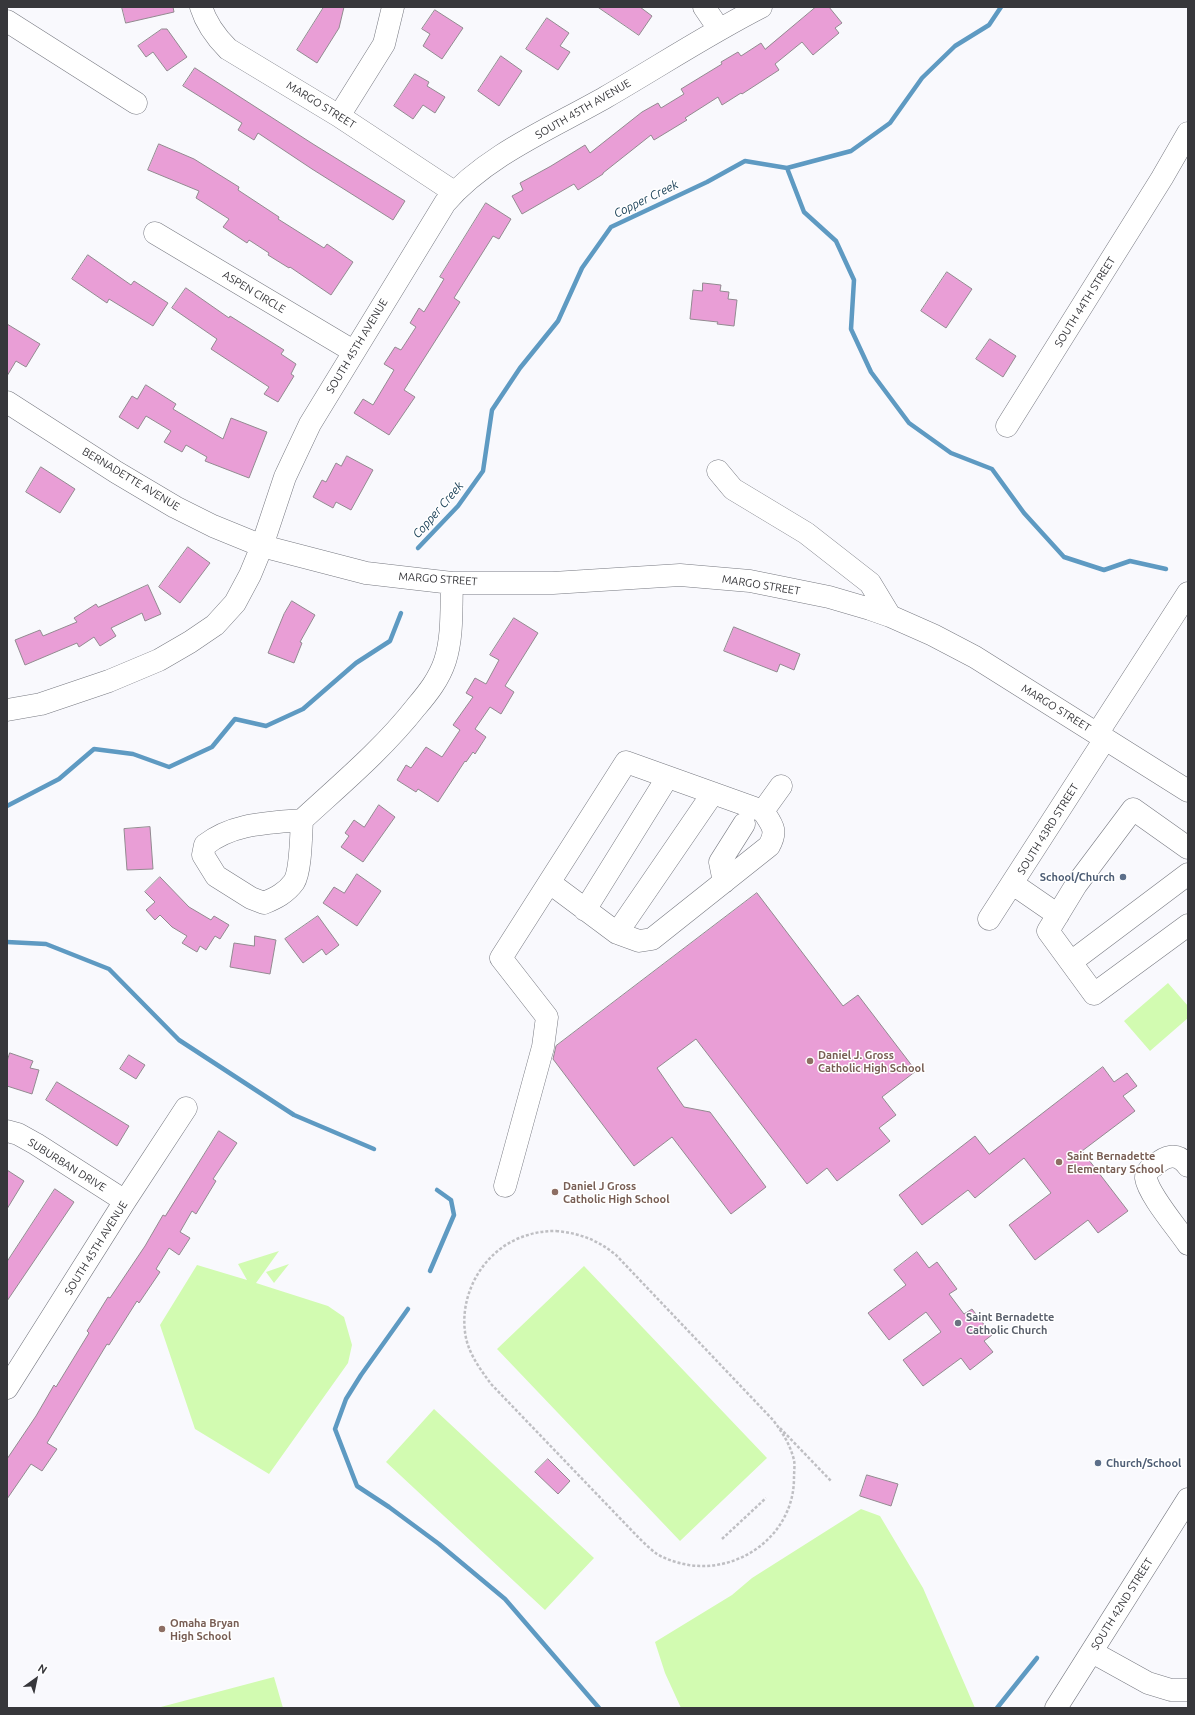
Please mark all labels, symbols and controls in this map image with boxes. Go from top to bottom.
street label: SOUTH 45TH AVENUE [533,76,633,142]
street label: MARGO STREET [284,78,358,132]
water label: Copper Creek [611,177,681,221]
street label: SOUTH 44TH STREET [1052,254,1118,350]
street label: ASPEN CIRCLE [220,268,288,316]
street label: SOUTH 45TH AVENUE [324,296,390,396]
street label: BERNADETTE AVENUE [80,445,182,513]
water label: Copper Creek [410,479,466,541]
street label: MARGO STREET [398,570,478,588]
street label: MARGO STREET [721,572,801,598]
street label: MARGO STREET [1019,681,1093,735]
street label: SOUTH 43RD STREET [1015,781,1081,877]
place label: School/Church [1040,870,1115,884]
marker: School/Church [1118,872,1128,882]
place label: Daniel J. Gross Catholic High School [818,1048,924,1074]
marker: Daniel J. Gross Catholic High School [805,1056,815,1066]
street label: SUBURBAN DRIVE [25,1136,109,1194]
place label: Saint Bernadette Elementary School [1067,1149,1164,1175]
marker: Saint Bernadette Elementary School [1054,1157,1064,1167]
place label: Daniel J Gross Catholic High School [563,1179,669,1205]
marker: Daniel J Gross Catholic High School [550,1187,560,1197]
street label: SOUTH 45TH AVENUE [62,1199,130,1297]
place label: Saint Bernadette Catholic Church [966,1310,1054,1336]
marker: Saint Bernadette Catholic Church [953,1318,963,1328]
place label: Church/School [1106,1456,1181,1470]
marker: Church/School [1093,1458,1103,1468]
street label: SOUTH 42ND STREET [1088,1556,1156,1652]
place label: Omaha Bryan High School [170,1616,239,1642]
marker: Omaha Bryan High School [157,1624,167,1634]
north arrow [16,1659,56,1699]
text: N [36,1662,49,1676]

